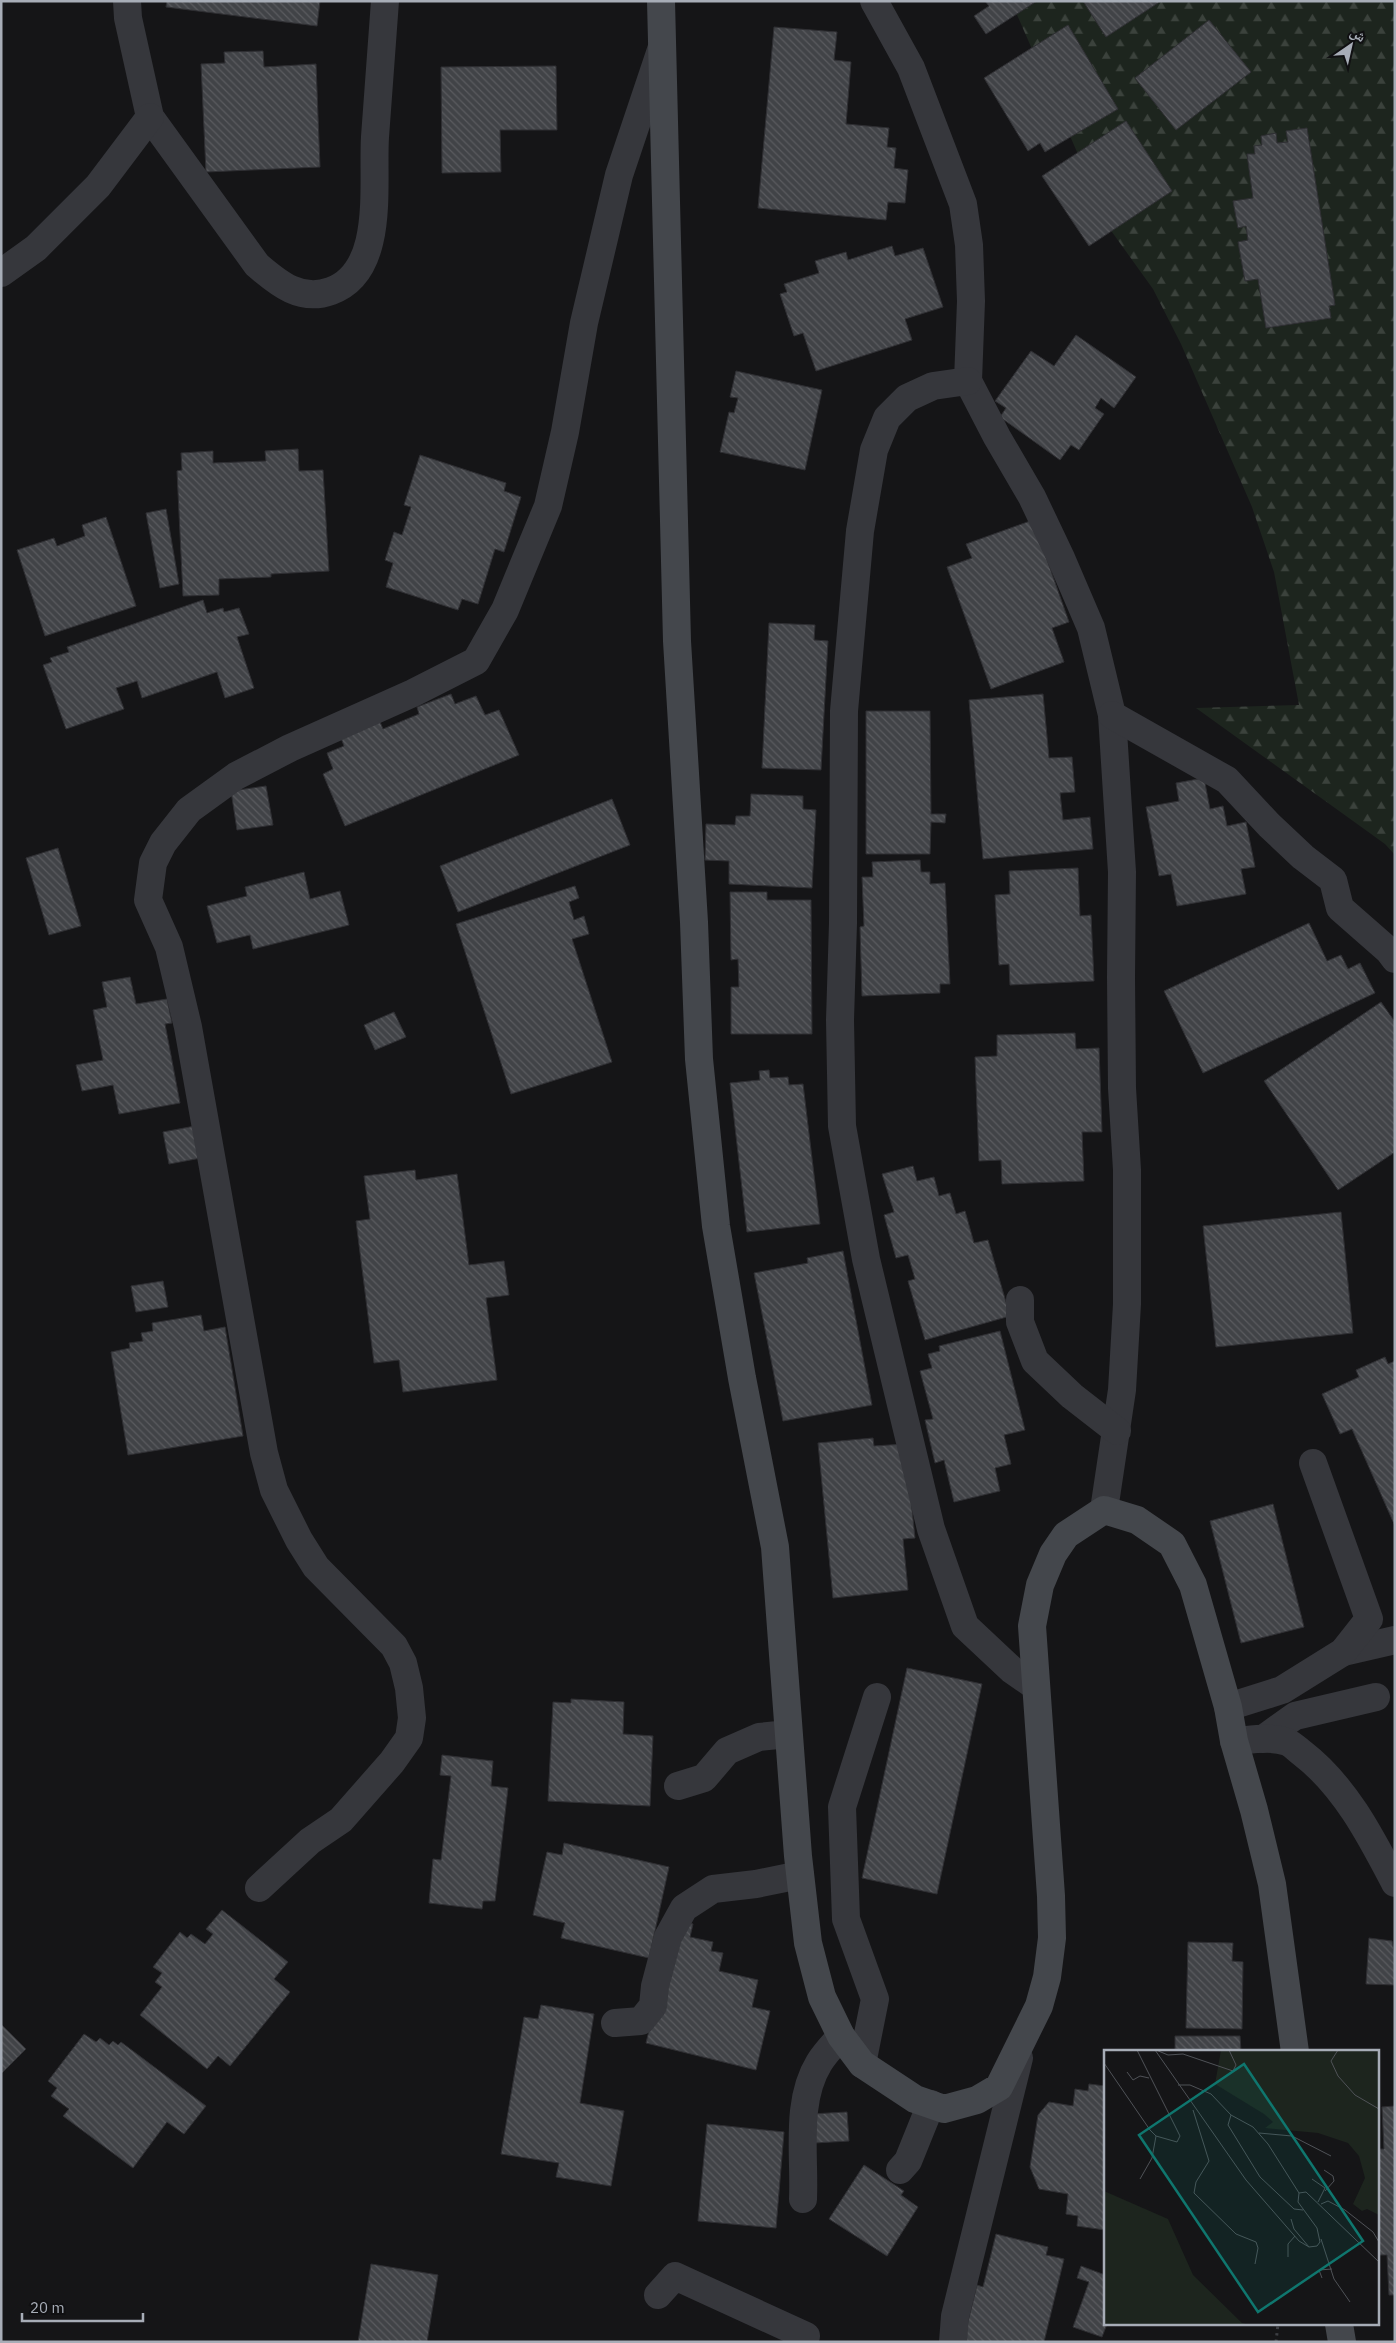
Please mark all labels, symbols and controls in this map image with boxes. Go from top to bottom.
north arrow [1326,20,1376,70]
text: ش [1347,23,1370,46]
inset map [1104,2050,1378,2326]
scale bar [22,2290,144,2322]
text: 20 m [30,2298,65,2317]

